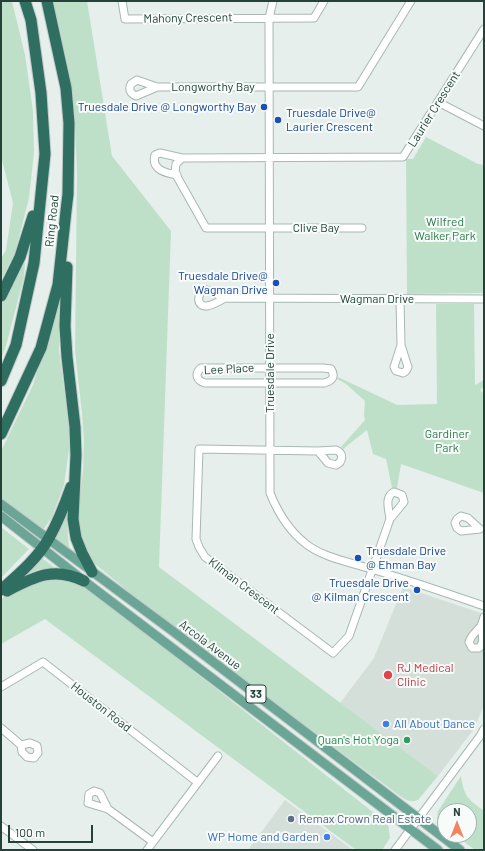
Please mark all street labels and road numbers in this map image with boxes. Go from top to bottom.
street label: Mahony Crescent [143,10,233,26]
street label: Laurier Crescent [405,68,463,150]
street label: Longworthy Bay [171,80,255,94]
street label: Ring Road [42,194,62,248]
street label: Clive Bay [293,221,339,235]
street label: Wagman Drive [340,292,414,306]
street label: Truesdale Drive [263,333,277,413]
street label: Lee Place [203,360,255,378]
street label: Kliman Crescent [206,555,282,617]
street label: Arcola Avenue [176,617,244,673]
street label: Houston Road [68,679,134,735]
road number: 33 [246,685,266,703]

